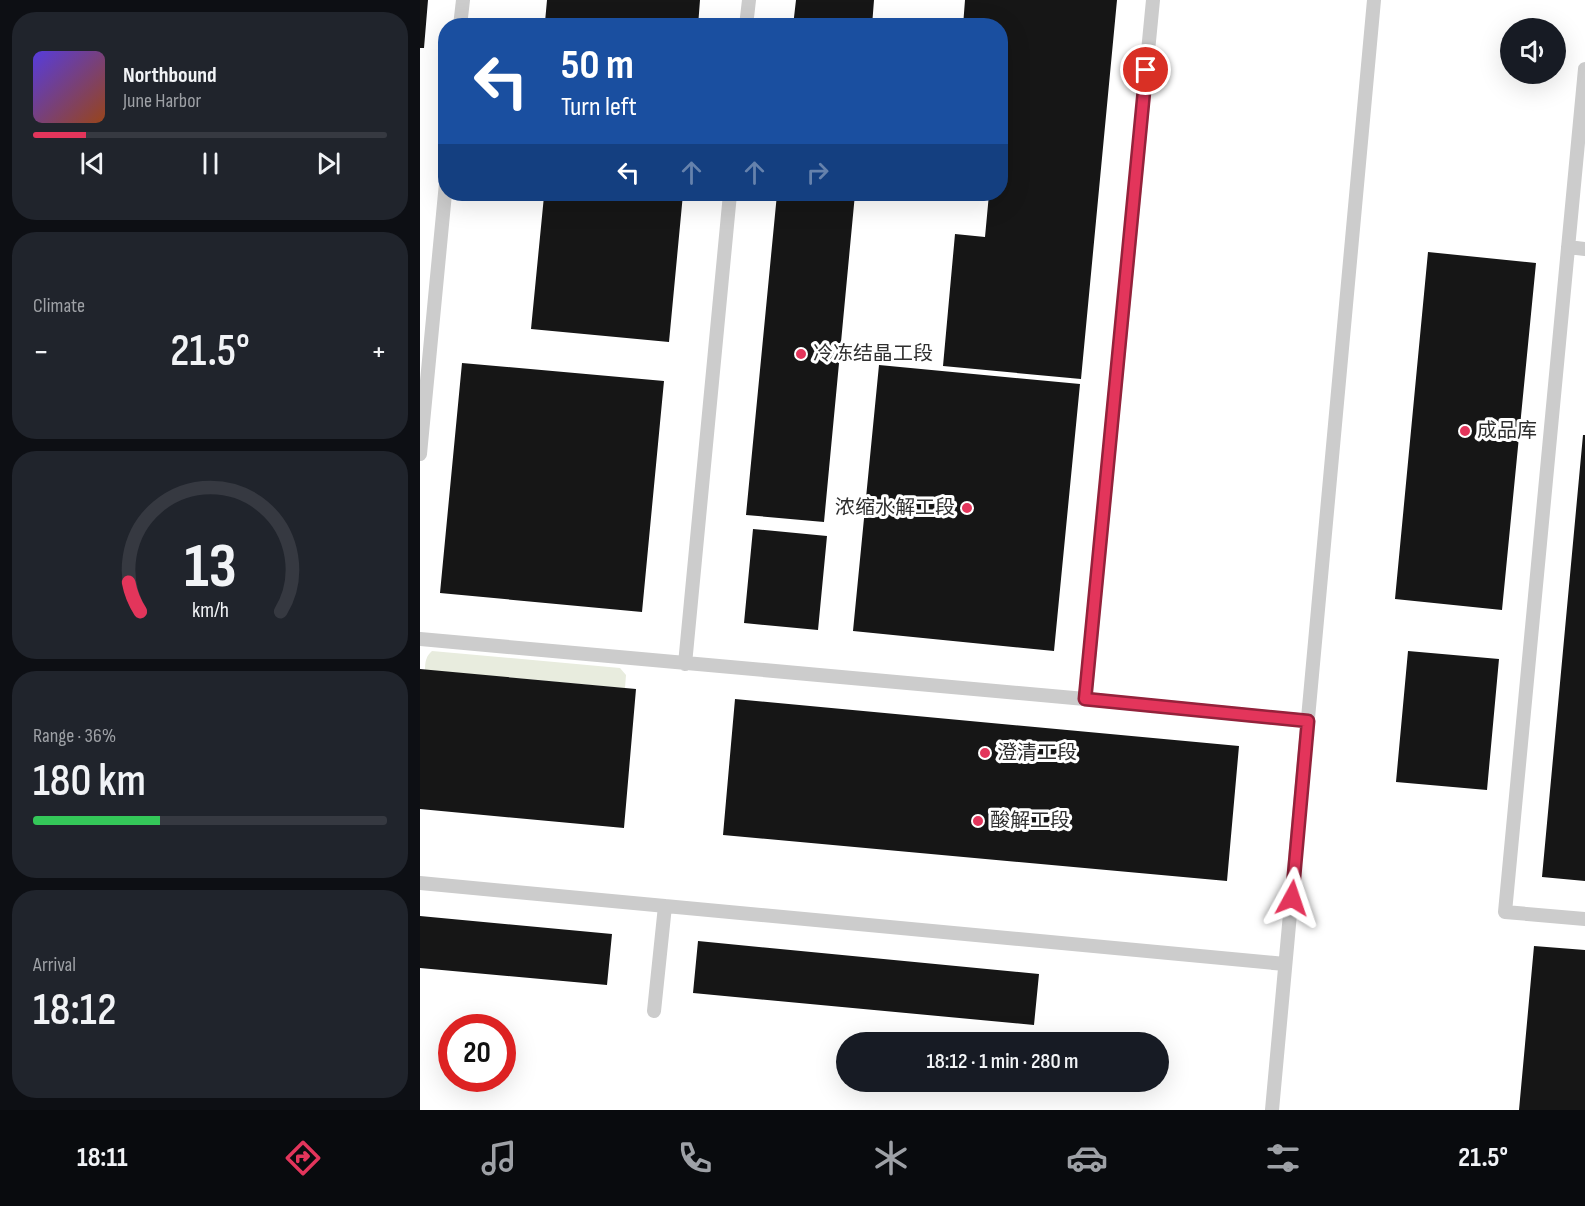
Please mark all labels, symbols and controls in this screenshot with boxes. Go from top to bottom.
map controls [1500,18,1566,84]
button: sound [1500,18,1566,84]
text: 50 m [561,40,634,91]
icon: left [462,42,540,120]
pin [1120,44,1171,95]
icon: arrive [1129,53,1162,86]
text: Northbound [123,62,217,89]
text: June Harbor [123,89,201,113]
text: Turn left [561,91,637,123]
icon: previous [76,147,109,180]
icon: pause [194,147,227,180]
icon: next [312,147,345,180]
icon: left [612,156,645,189]
icon: ahead [675,156,708,189]
icon: ahead [738,156,771,189]
icon: right [801,156,834,189]
text: Climate [33,294,85,318]
text: 21.5° [170,324,250,379]
text: − [33,332,49,372]
text: + [371,332,387,372]
place label: 冷冻结晶工段 [813,342,933,366]
marker: 冷冻结晶工段 [794,347,808,361]
place label: 成品库 [1477,419,1537,443]
marker: 成品库 [1458,424,1472,438]
place label: 浓缩水解工段 [835,496,955,520]
marker: 浓缩水解工段 [960,501,974,515]
text: 13 [184,530,236,605]
text: km/h [191,598,229,623]
text: Range · 36% [33,724,116,748]
place label: 澄清工段 [997,741,1077,765]
marker: 澄清工段 [978,746,992,760]
text: 180 km [33,754,146,809]
place label: 酸解工段 [990,809,1070,833]
marker: 酸解工段 [971,814,985,828]
position arrow [1260,866,1324,930]
text: Arrival [33,953,76,977]
text: 18:12 [33,983,116,1038]
speed limit sign: 20 [438,1014,516,1092]
text: 18:12 · 1 min · 280 m [927,1048,1078,1075]
icon: directions [282,1137,324,1179]
icon: music [478,1137,520,1179]
icon: phone [674,1137,716,1179]
icon: climate [870,1137,912,1179]
icon: car [1066,1137,1108,1179]
icon: filters [1262,1137,1304,1179]
text: 18:11 [77,1142,128,1174]
text: 21.5° [1458,1142,1508,1174]

